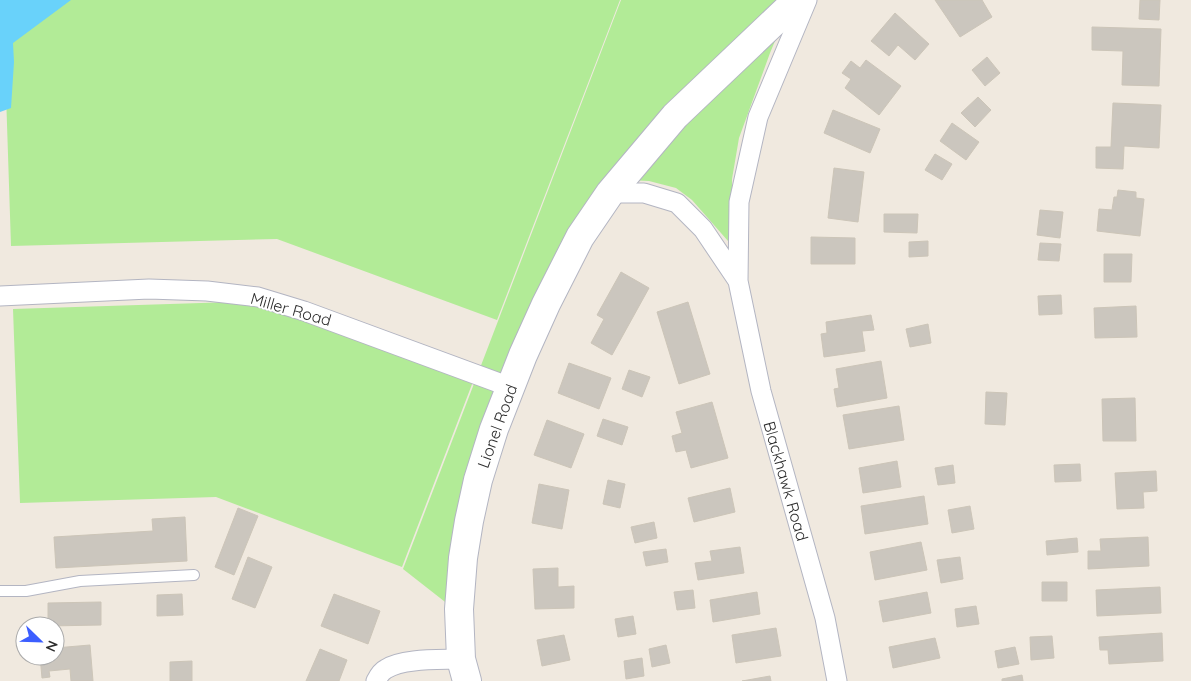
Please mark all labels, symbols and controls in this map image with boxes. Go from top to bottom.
street label: Miller Road [248,288,334,330]
street label: Lionel Road [473,381,521,471]
street label: Blackhawk Road [759,419,813,543]
north arrow [15,616,65,666]
text: N [42,638,62,654]

